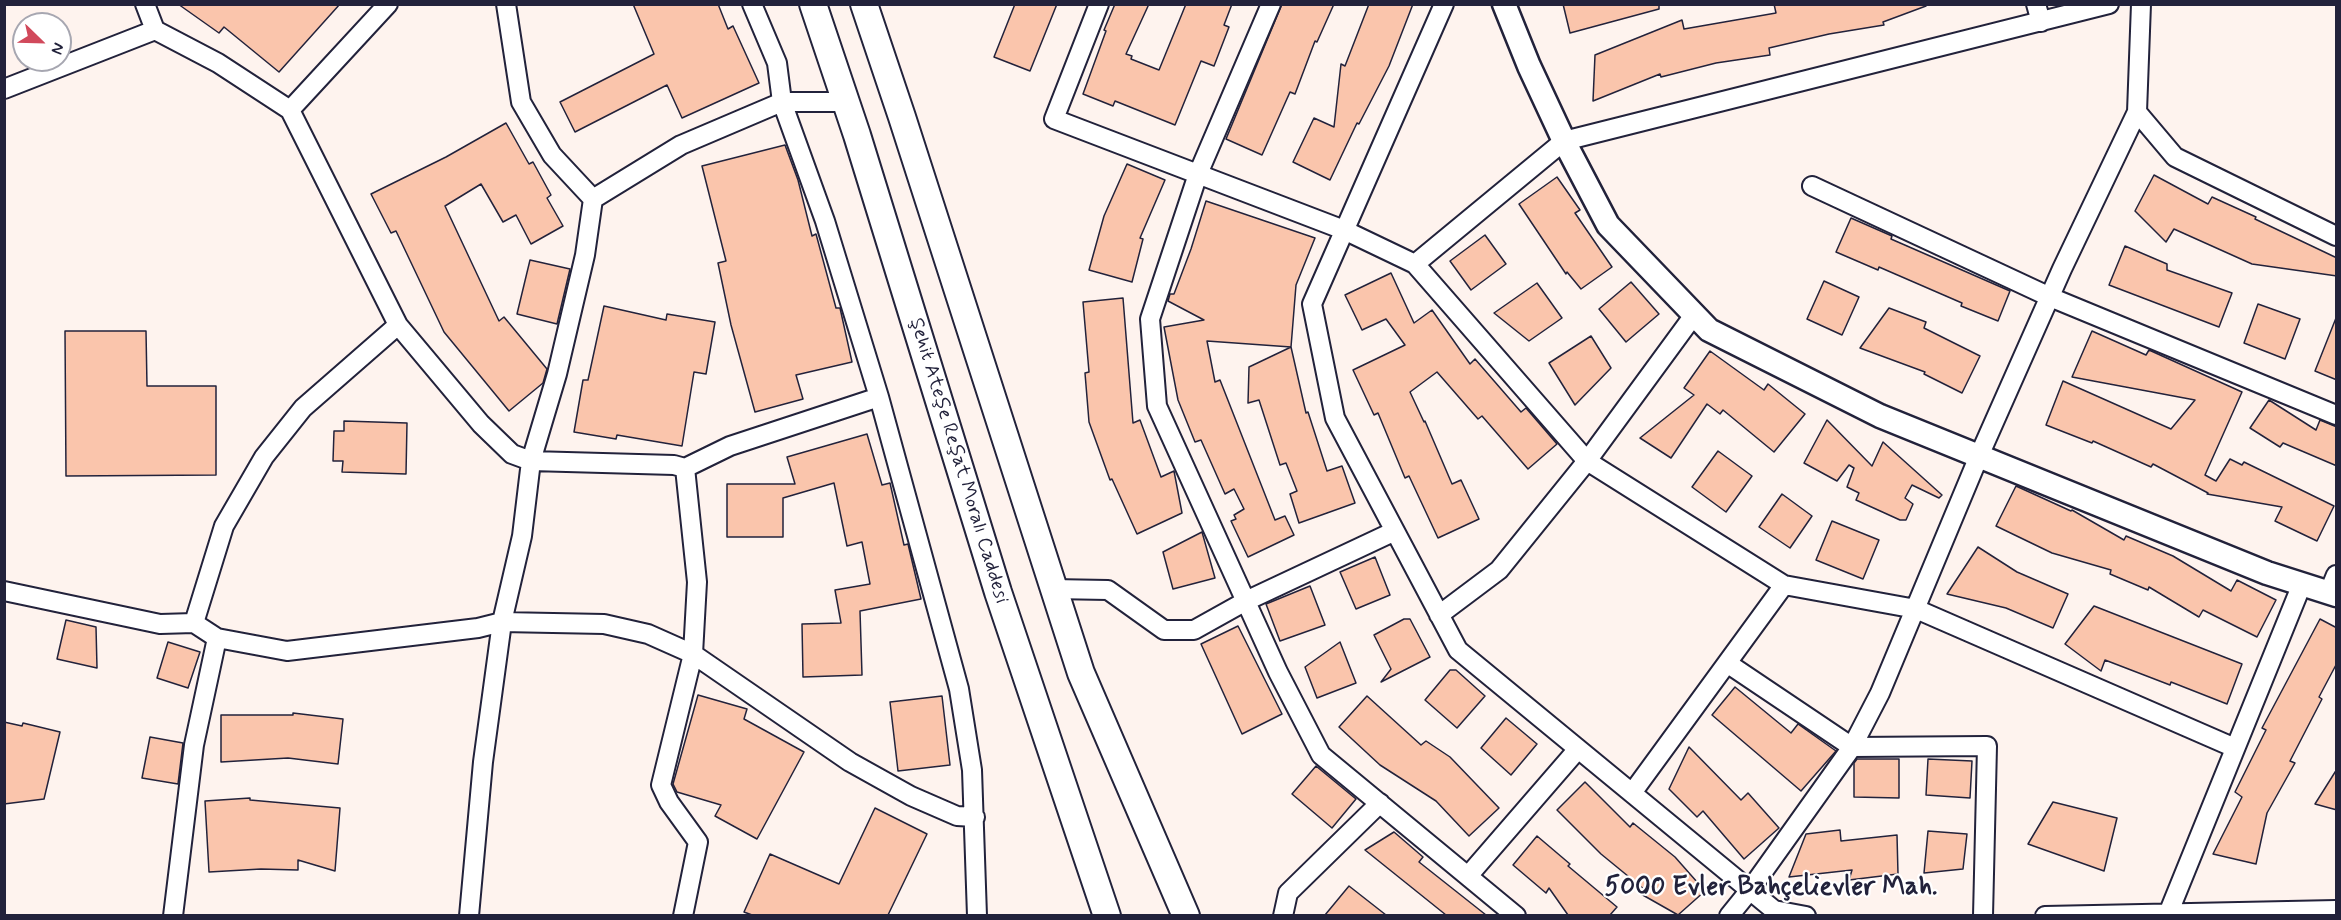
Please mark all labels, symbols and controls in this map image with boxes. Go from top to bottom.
north arrow [12,12,72,72]
text: N [45,39,69,57]
street label: Şehit Ateşe Reşat Moralı Caddesi [903,315,1013,607]
district label: 5000 Evler Bahçelievler Mah. [1605,873,1937,905]

